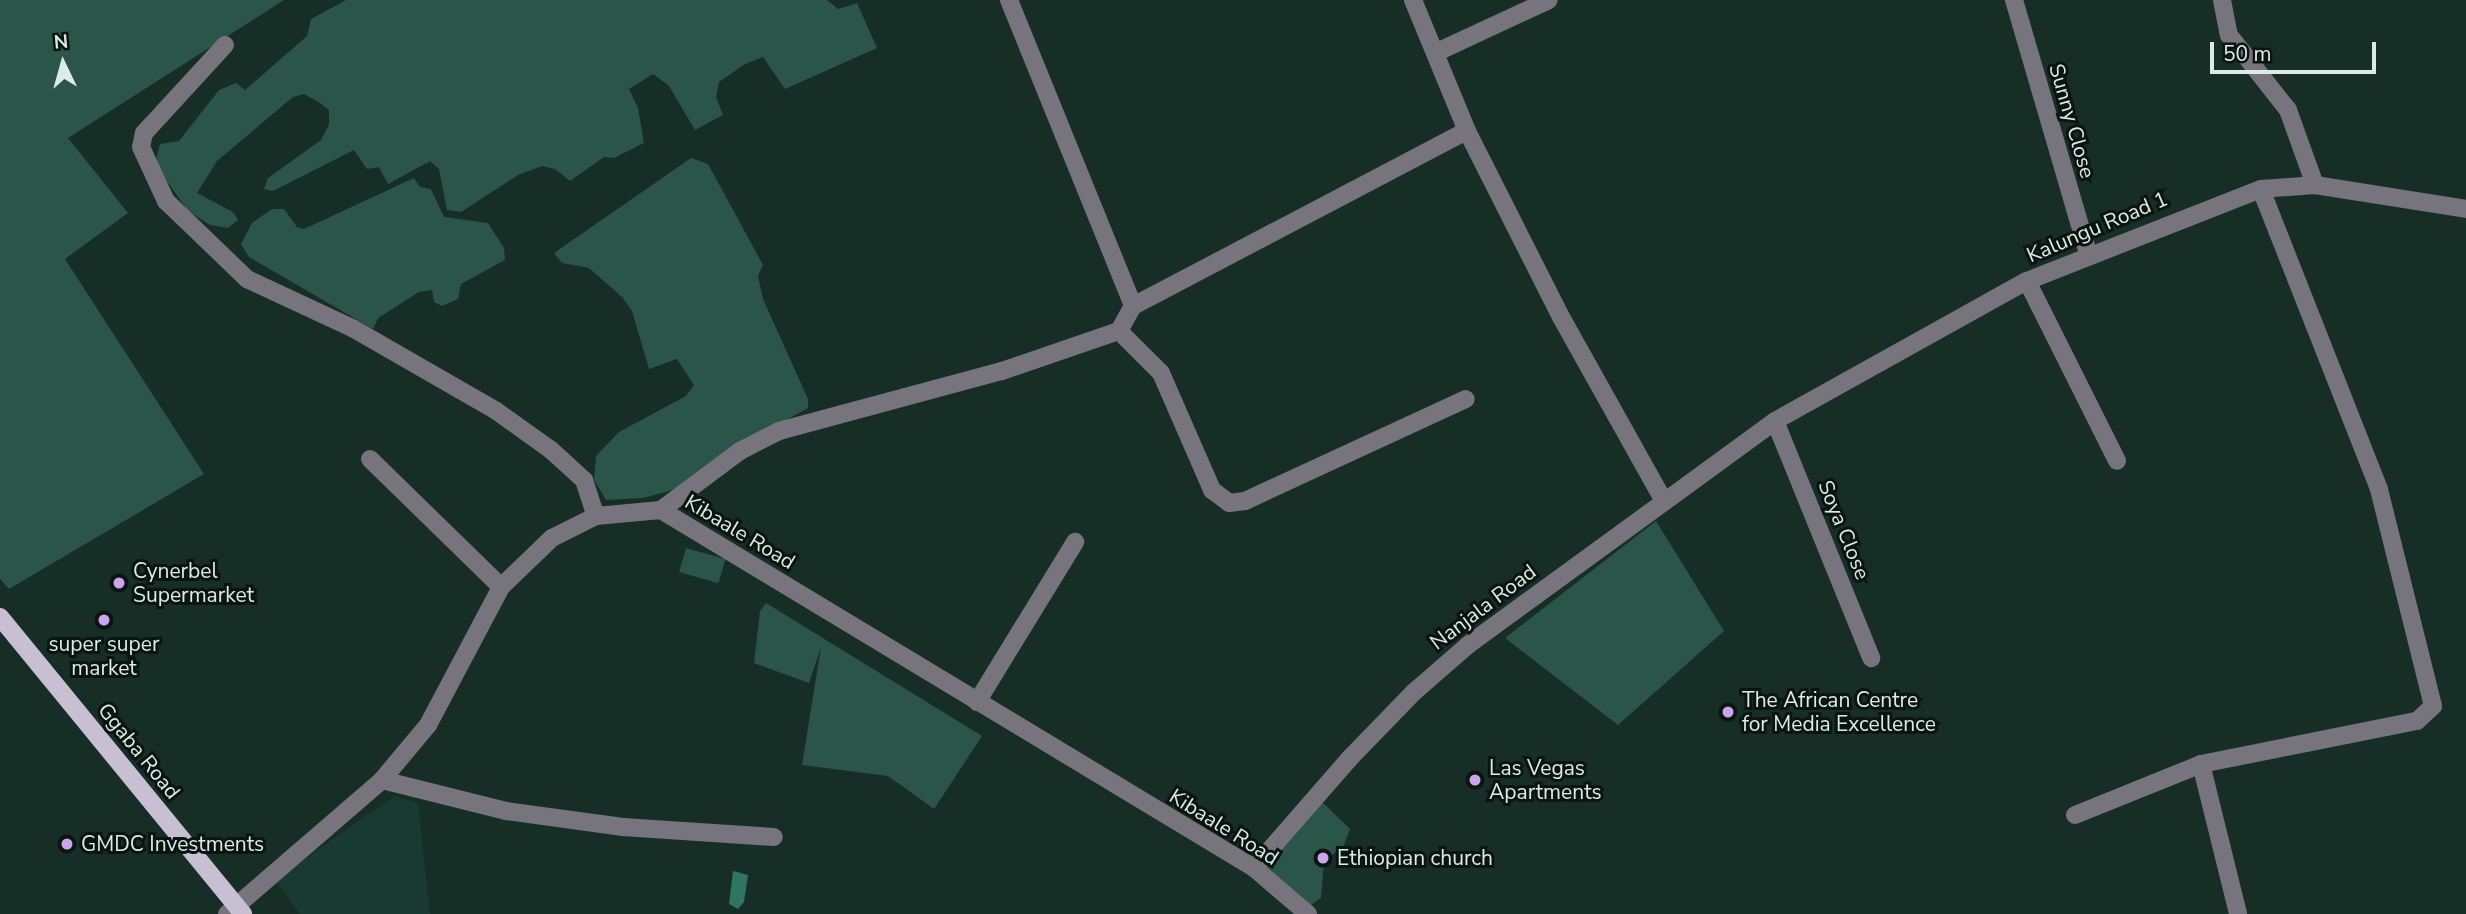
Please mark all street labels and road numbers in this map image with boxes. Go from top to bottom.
street label: Sunny Close [2044,61,2100,181]
street label: Kalungu Road 1 [2023,186,2171,268]
street label: Soya Close [1813,477,1875,583]
street label: Kibaale Road [680,489,800,575]
street label: Nanjala Road [1425,559,1541,655]
street label: Ggaba Road [93,698,185,804]
street label: Kibaale Road [1165,783,1283,871]

